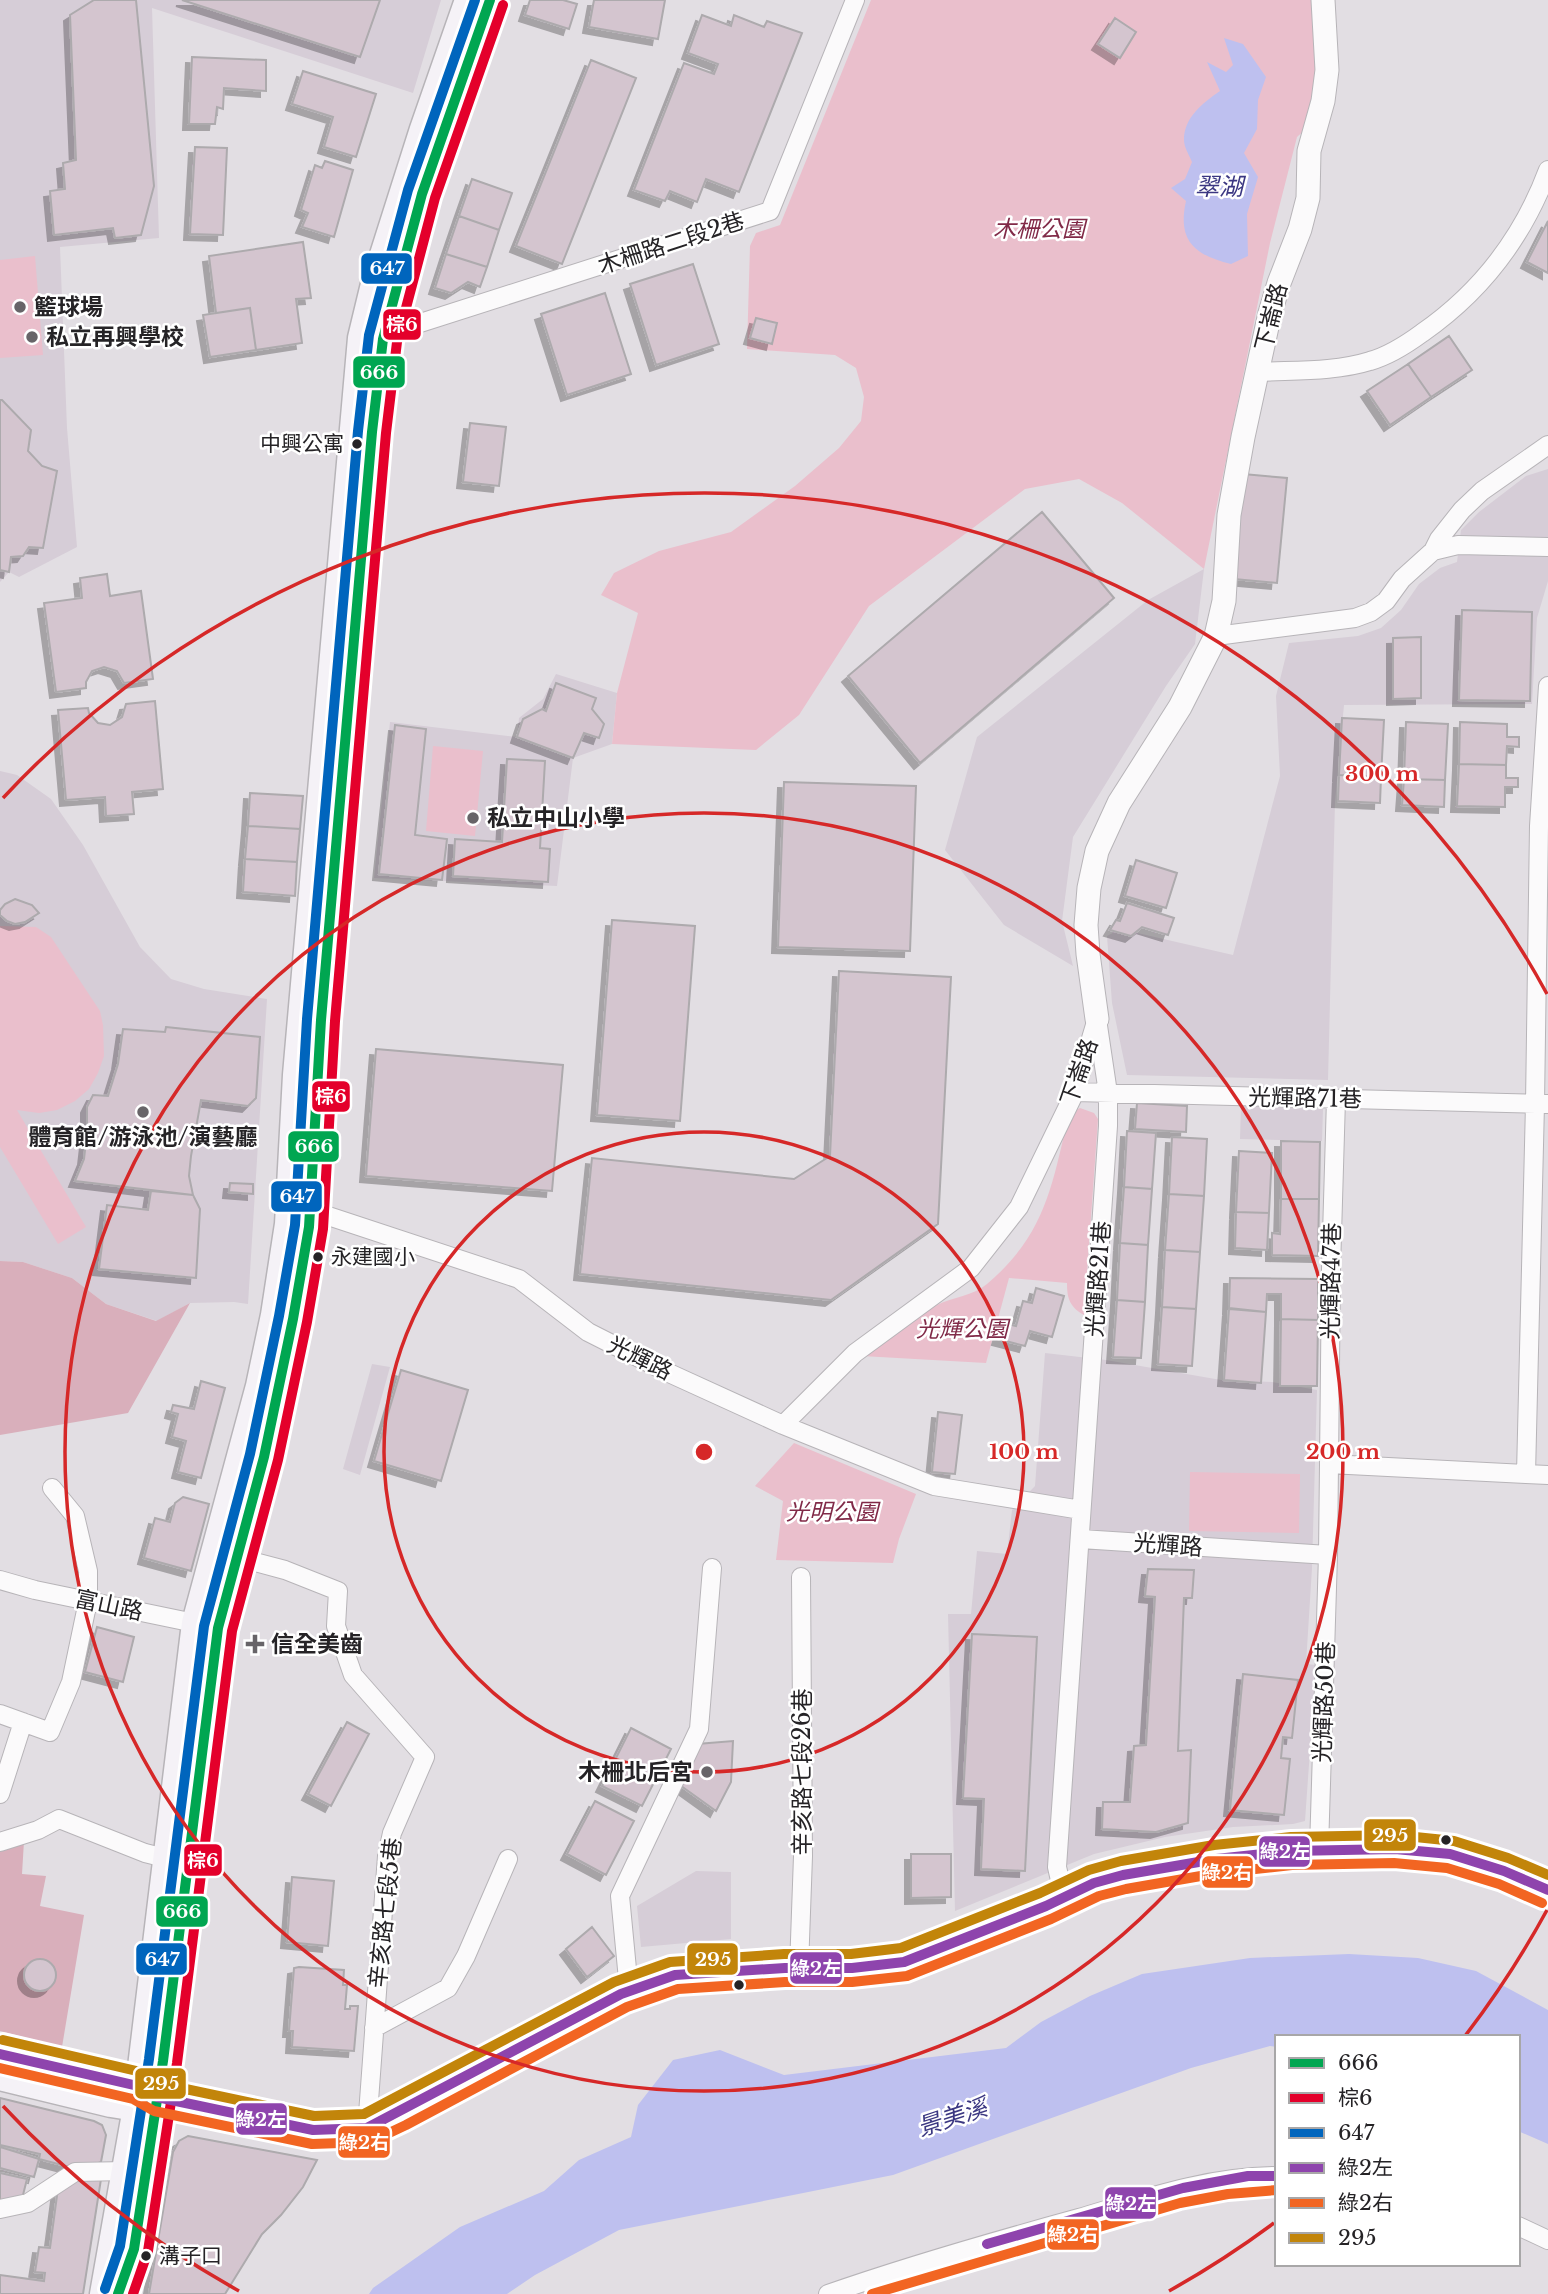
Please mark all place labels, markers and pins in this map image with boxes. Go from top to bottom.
place label: 籃球場 [34,293,103,321]
marker: 籃球場 [12,299,28,315]
place label: 私立再興學校 [46,323,184,351]
marker: 私立再興學校 [24,329,40,345]
place label: 中興公寓 [260,431,344,457]
marker: 中興公寓 [350,437,364,451]
place label: 私立中山小學 [487,804,625,832]
marker: 私立中山小學 [465,810,481,826]
marker: 體育館/游泳池/演藝廳 [135,1104,151,1120]
place label: 體育館/游泳池/演藝廳 [29,1123,257,1151]
place label: 永建國小 [331,1244,415,1270]
marker: 永建國小 [311,1250,325,1264]
centre of rings [692,1440,716,1464]
place label: 信全美齒 [271,1630,363,1658]
marker: 信全美齒 [245,1634,265,1654]
place label: 木柵北后宮 [578,1758,693,1786]
marker: 木柵北后宮 [699,1764,715,1780]
unlabelled marker [1439,1833,1453,1847]
unlabelled marker [732,1978,746,1992]
place label: 溝子口 [159,2243,222,2269]
marker: 溝子口 [139,2249,153,2263]

